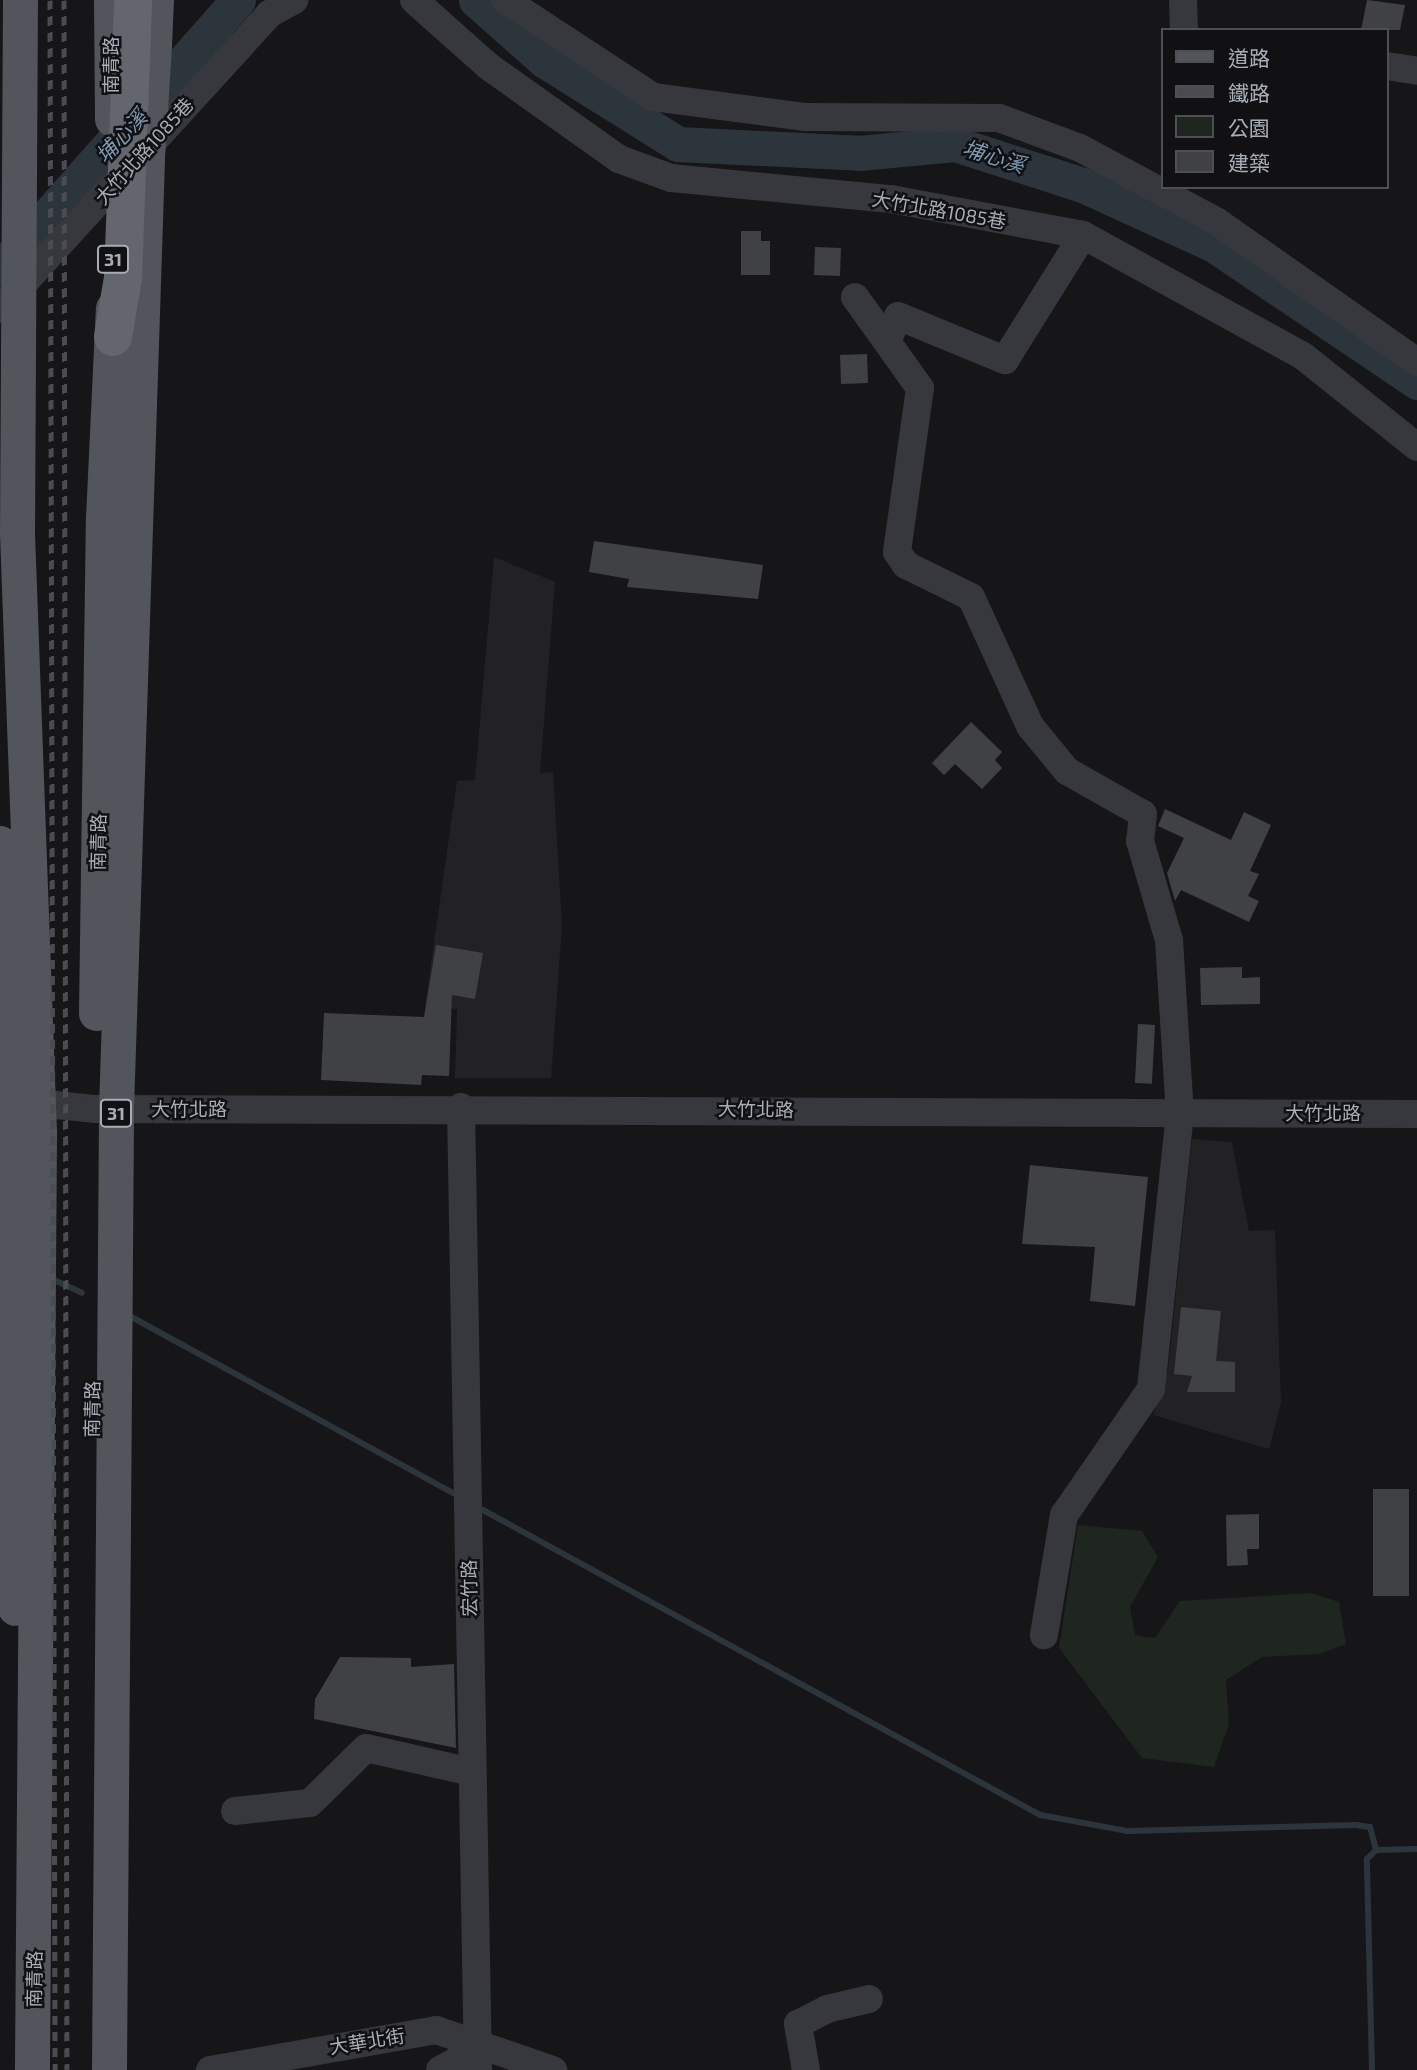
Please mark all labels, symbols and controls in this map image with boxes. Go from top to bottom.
legend [1162,28,1389,189]
street label: 南青路 [100,37,122,93]
text: 道路 [1228,45,1270,70]
text: 鐵路 [1228,80,1270,105]
street label: 大竹北路1085巷 [90,93,198,209]
water label: 埔心溪 [90,104,152,168]
text: 公園 [1228,115,1270,140]
water label: 埔心溪 [960,135,1028,177]
text: 建築 [1228,150,1270,175]
street label: 大竹北路1085巷 [870,187,1008,233]
road number: 31 [96,244,130,274]
street label: 南青路 [86,813,110,871]
street label: 大竹北路 [718,1097,794,1121]
road number: 31 [99,1098,134,1128]
street label: 大竹北路 [151,1098,227,1120]
street label: 大竹北路 [1285,1102,1361,1124]
street label: 南青路 [80,1380,104,1438]
street label: 宏竹路 [457,1559,481,1617]
street label: 南青路 [22,1950,46,2008]
street label: 大華北街 [328,2024,406,2058]

